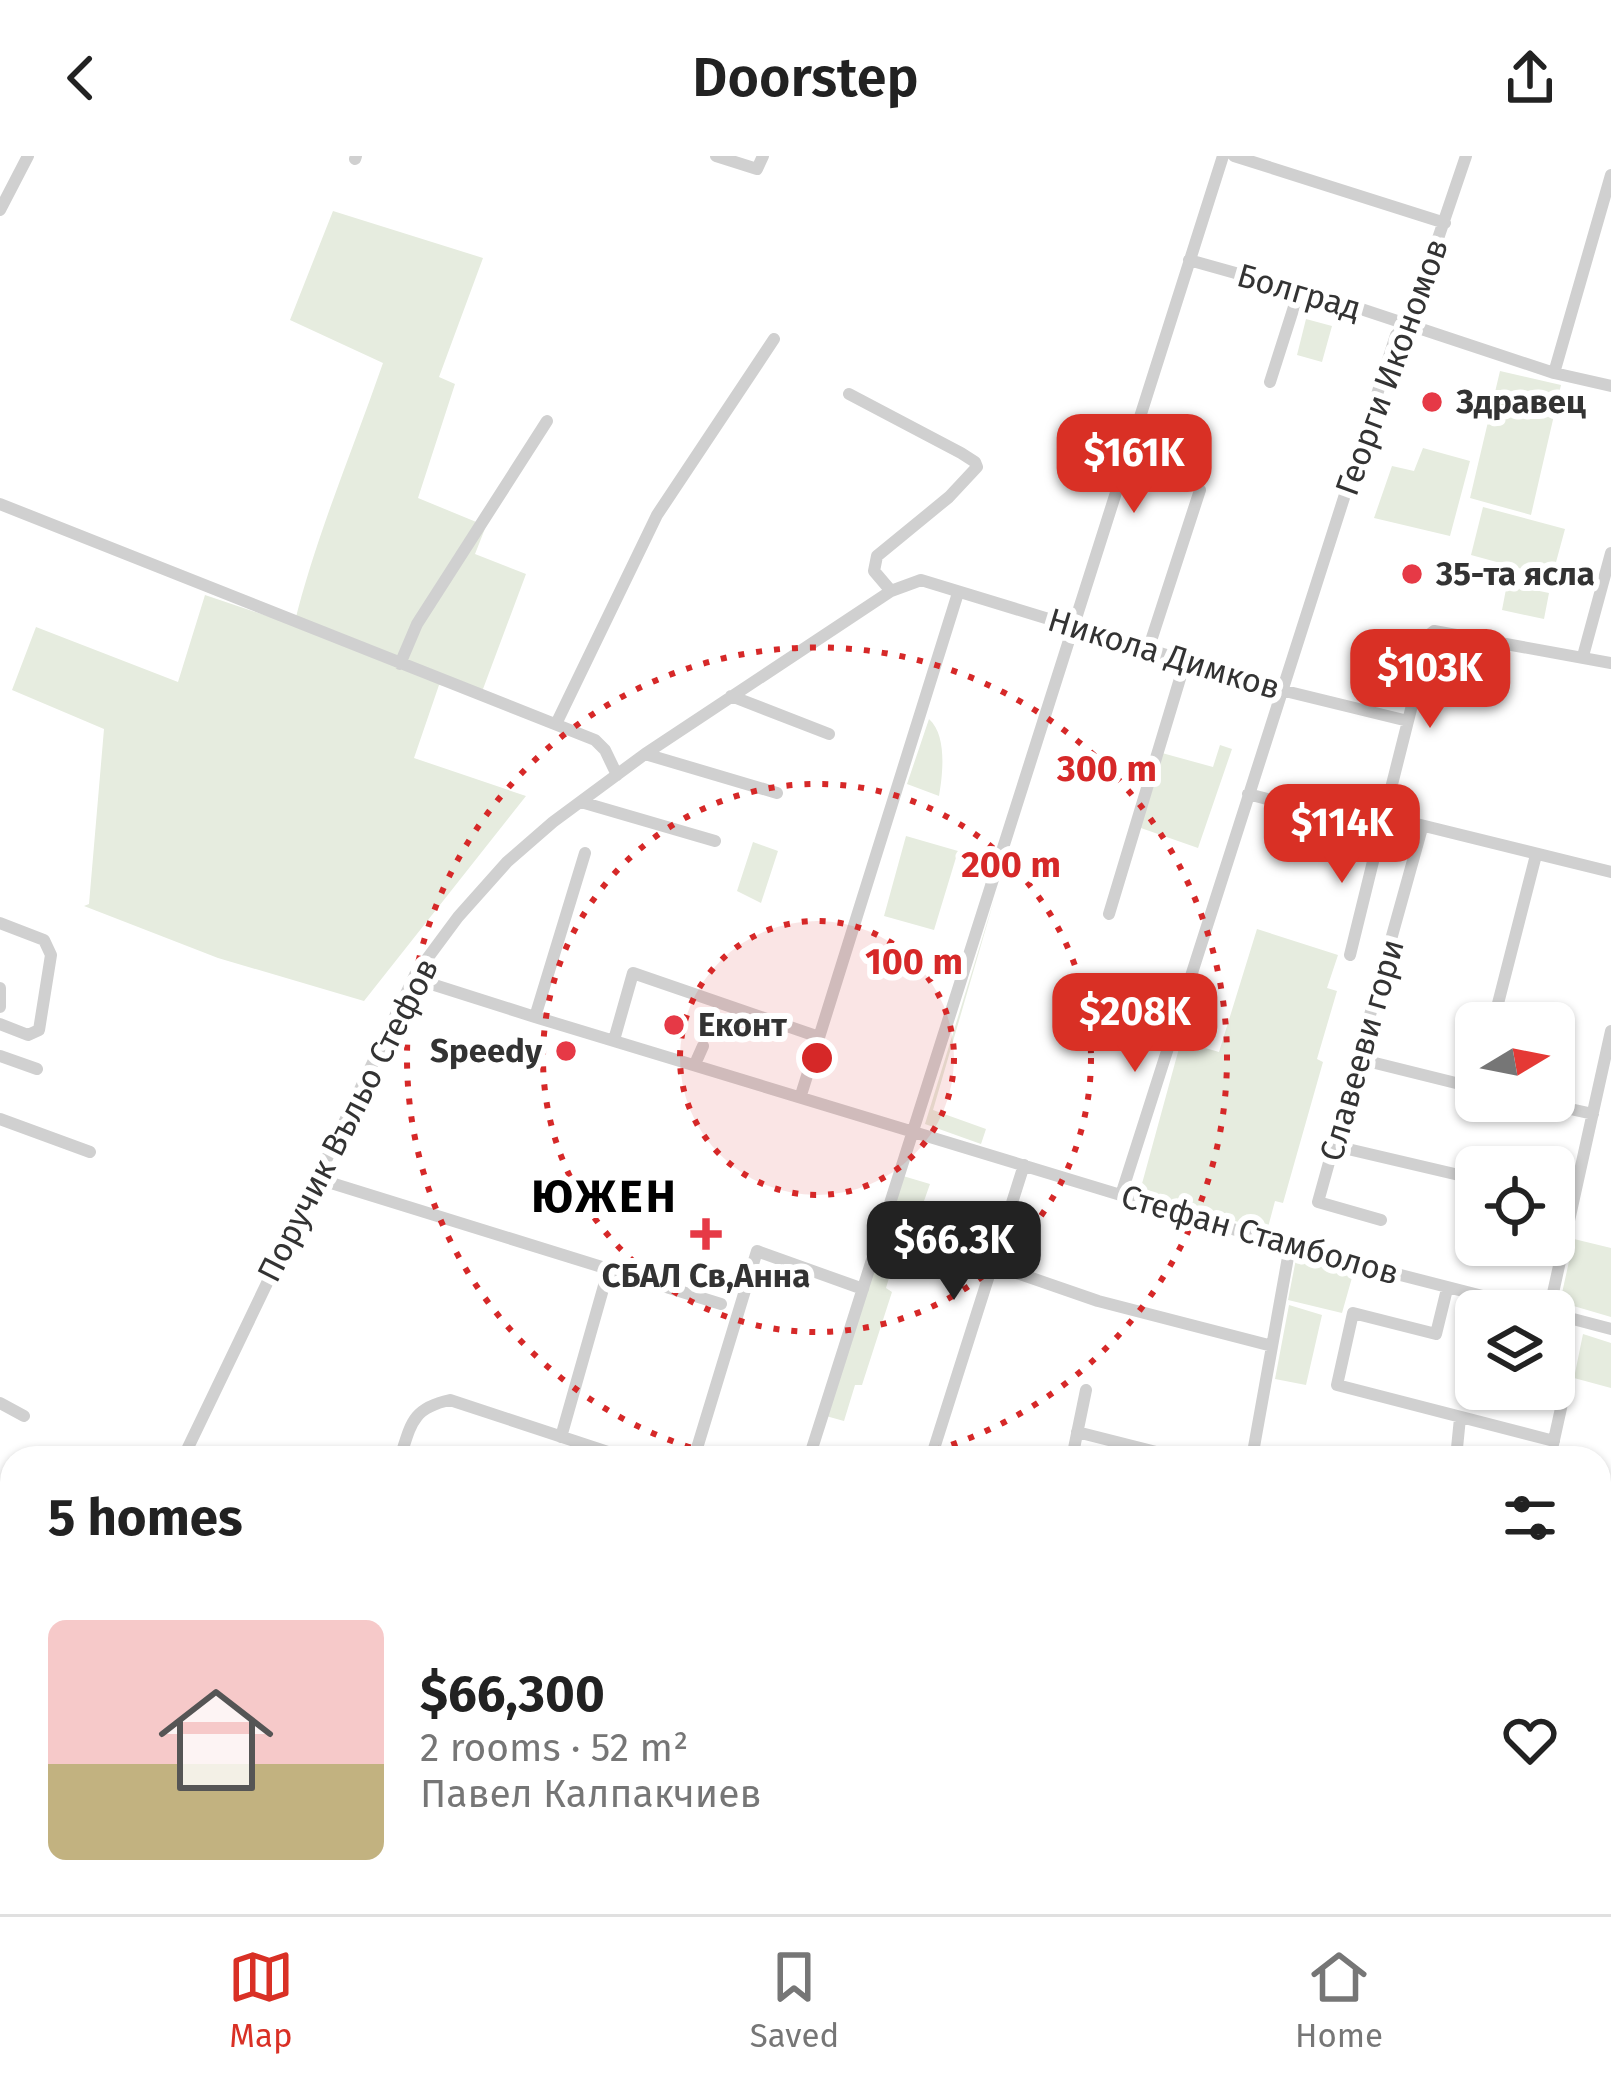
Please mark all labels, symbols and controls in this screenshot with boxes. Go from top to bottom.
icon: back [48,45,114,111]
icon: share [1497,45,1563,111]
text: Doorstep [692,46,919,110]
street label: Георги Икономов [1327,233,1457,501]
street label: Болград [1233,255,1365,329]
place label: Здравец [1455,382,1586,422]
marker: Здравец [1419,389,1445,415]
pin: $161K [1050,414,1218,516]
text: $161K [1084,430,1184,476]
place label: 35-та ясла [1435,554,1595,594]
marker: 35-та ясла [1399,561,1425,587]
street label: Никола Димков [1043,600,1285,708]
pin: $103K [1346,629,1514,731]
text: $103K [1377,645,1483,691]
text: 300 m [1056,747,1157,791]
pin: $114K [1258,784,1426,886]
text: $114K [1291,800,1393,846]
text: 200 m [961,843,1061,887]
street label: Славееви гори [1311,934,1413,1166]
text: 100 m [865,940,963,984]
street label: Поручик Въльо Стефов [249,951,447,1289]
pin: $208K [1051,973,1219,1075]
text: $208K [1079,989,1191,1035]
north arrow [1455,1002,1575,1122]
map controls [1455,1002,1575,1410]
place label: Еконт [698,1005,787,1045]
marker: Еконт [661,1012,687,1038]
place label: Speedy [430,1031,543,1071]
centre of rings [796,1037,838,1079]
marker: Speedy [553,1038,579,1064]
button: locate [1455,1146,1575,1266]
district label: ЮЖЕН [531,1170,679,1224]
street label: Стефан Стамболов [1116,1176,1404,1294]
pin: $66.3K [856,1201,1052,1303]
text: $66.3K [894,1217,1014,1263]
marker: СБАЛ Св,Анна [690,1218,722,1250]
place label: СБАЛ Св,Анна [602,1256,810,1296]
button: layers [1455,1290,1575,1410]
icon: filters [1497,1485,1563,1551]
text: 5 homes [48,1487,243,1549]
text: $66,300 [420,1663,605,1725]
icon: home [144,1668,288,1812]
icon: heart [1497,1707,1563,1773]
text: 2 rooms · 52 m² [420,1725,688,1771]
text: Павел Калпакчиев [420,1771,761,1817]
tab: Map [228,1944,294,2056]
tab: Saved [750,1944,839,2056]
tab: Home [1295,1944,1383,2056]

